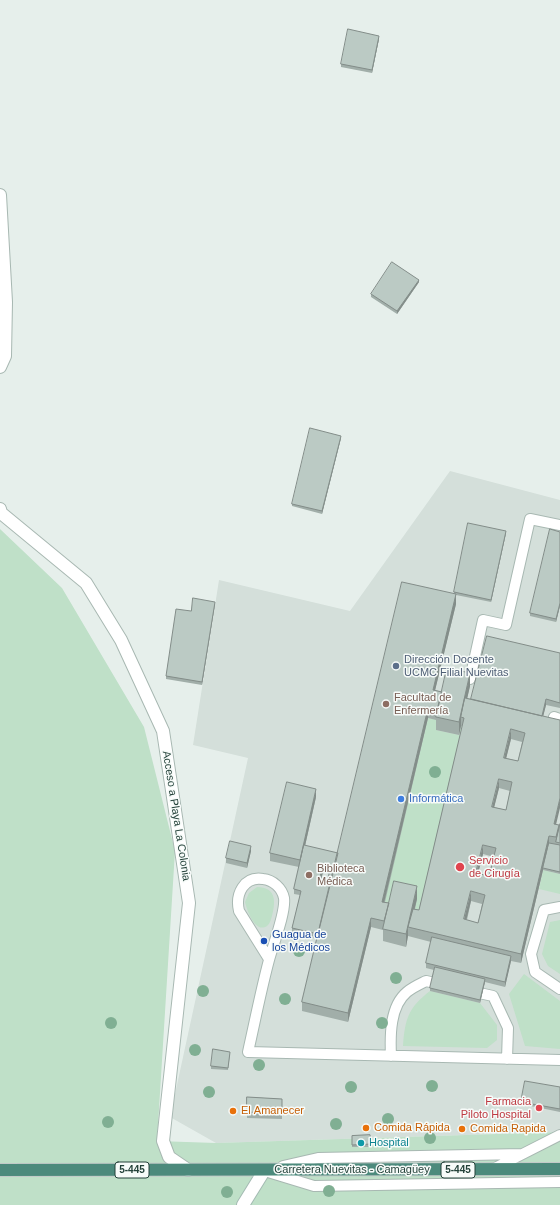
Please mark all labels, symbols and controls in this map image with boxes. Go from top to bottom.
place label: Dirección Docente UCMC Filial Nuevitas [404,653,509,679]
marker: Dirección Docente UCMC Filial Nuevitas [391,661,401,671]
place label: Facultad de Enfermería [394,691,451,717]
marker: Facultad de Enfermería [381,699,391,709]
street label: Acceso a Playa La Colonia [159,750,193,882]
place label: Informática [409,792,463,806]
marker: Informática [396,794,406,804]
place label: Servicio de Cirugía [469,854,520,880]
marker: Servicio de Cirugía [454,861,466,873]
place label: Biblioteca Médica [317,862,365,888]
marker: Biblioteca Médica [304,870,314,880]
place label: Guagua de los Médicos [272,928,330,954]
marker: Guagua de los Médicos [259,936,269,946]
place label: Farmacia Piloto Hospital [461,1095,531,1121]
marker: Farmacia Piloto Hospital [534,1103,544,1113]
place label: El Amanecer [241,1104,304,1118]
marker: El Amanecer [228,1106,238,1116]
place label: Comida Rápida [374,1121,450,1135]
place label: Comida Rapida [470,1122,546,1136]
marker: Comida Rápida [361,1123,371,1133]
marker: Comida Rapida [457,1124,467,1134]
place label: Hospital [369,1136,409,1150]
marker: Hospital [356,1138,366,1148]
road number: 5-445 [115,1162,149,1178]
road number: 5-445 [441,1162,475,1178]
street label: Carretera Nuevitas - Camagüey [274,1163,430,1177]

